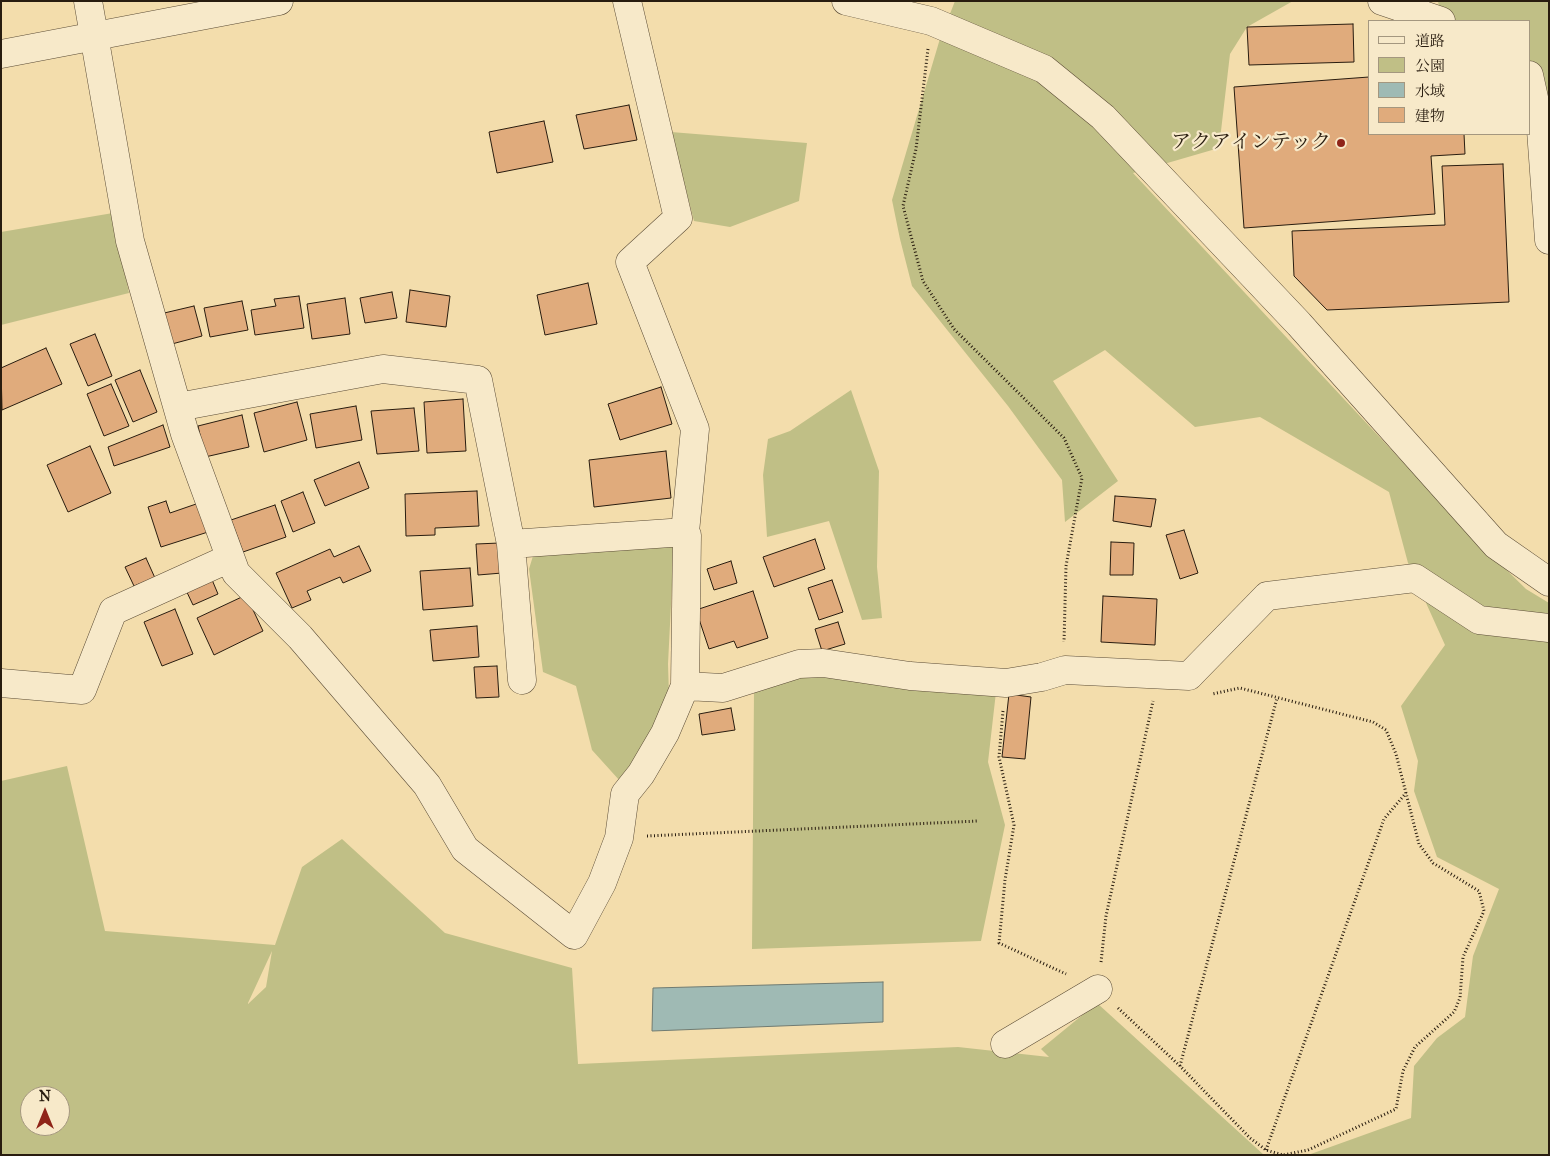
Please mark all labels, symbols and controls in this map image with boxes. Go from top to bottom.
legend [1368,20,1530,135]
text: 道路 [1415,32,1445,50]
text: 公園 [1415,57,1445,75]
text: 水域 [1415,82,1445,100]
text: 建物 [1415,107,1445,125]
place label: アクアインテック [1171,131,1331,155]
marker: アクアインテック [1335,137,1347,149]
north arrow [20,1086,70,1136]
text: N [39,1088,51,1105]

